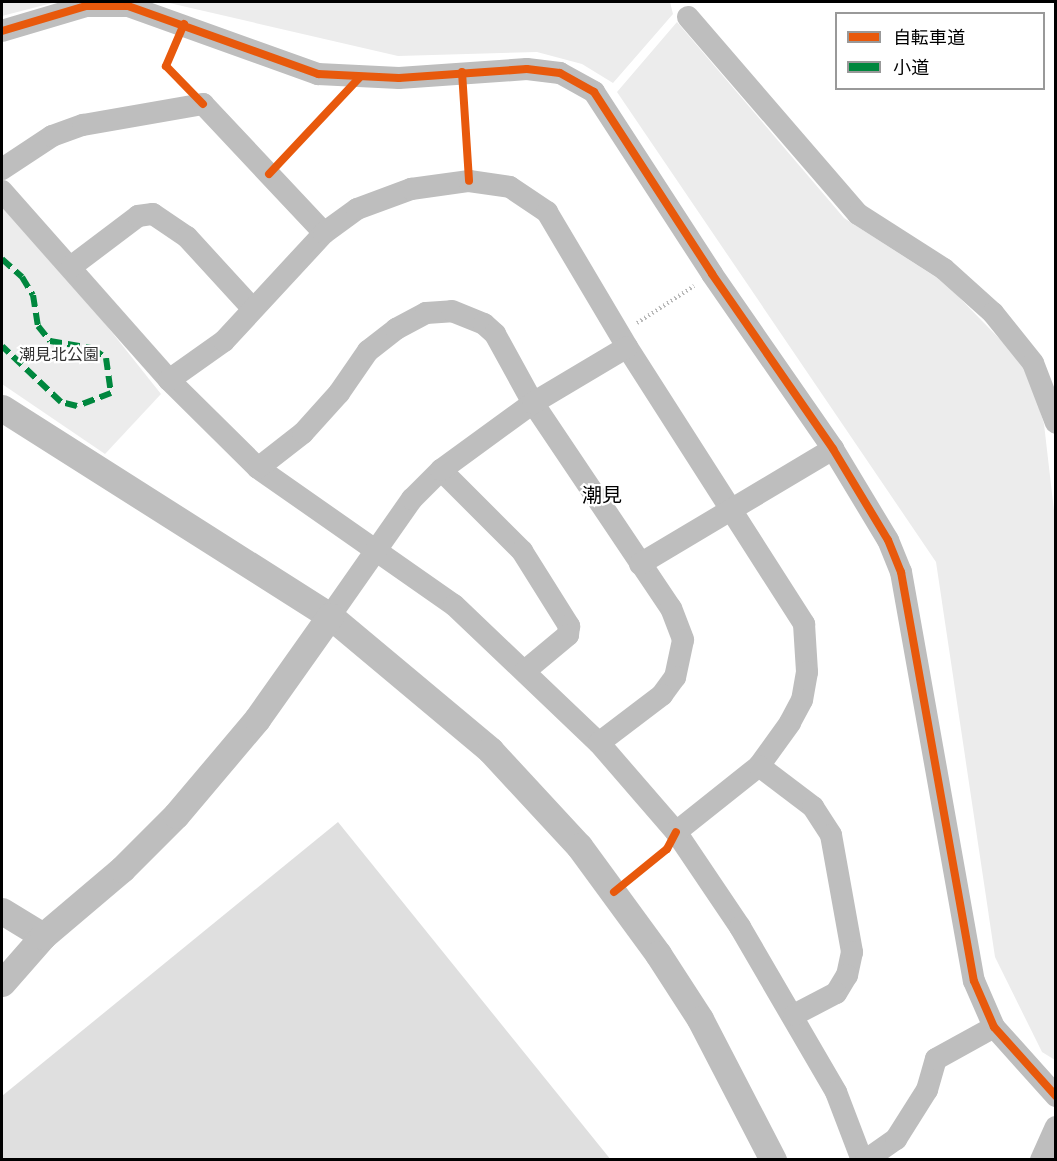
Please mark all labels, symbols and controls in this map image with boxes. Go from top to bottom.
legend [835,12,1045,90]
text: 自転車道 [893,28,965,51]
text: 小道 [893,58,929,81]
park label: 潮見北公園 [19,346,99,366]
district label: 潮見 [582,485,622,509]

